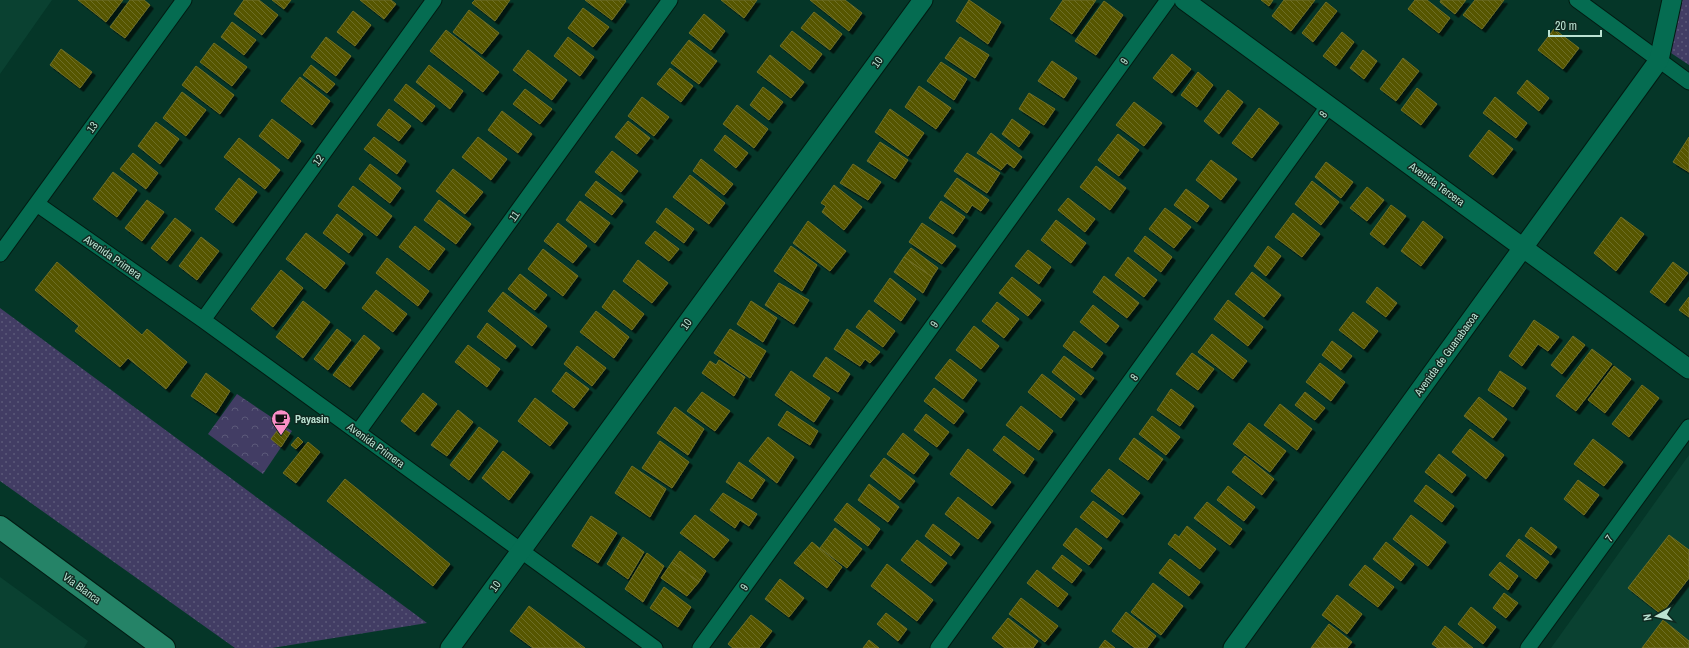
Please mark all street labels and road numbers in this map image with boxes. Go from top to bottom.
street label: 10 [868,54,886,70]
street label: 9 [1117,55,1131,67]
street label: 8 [1316,108,1330,120]
street label: 13 [83,119,101,135]
street label: 12 [309,152,327,168]
street label: Avenida Tercera [1406,159,1468,209]
street label: 11 [506,208,522,224]
street label: Avenida Primera [81,231,145,282]
street label: Avenida de Guanabacoa [1410,310,1481,399]
street label: 10 [677,316,695,332]
street label: 9 [927,318,941,330]
street label: 8 [1127,371,1141,383]
street label: Avenida Primera [344,419,407,471]
street label: 7 [1602,532,1616,544]
street label: Vía Blanca [60,570,104,606]
street label: 10 [486,578,504,594]
street label: 9 [737,581,751,593]

